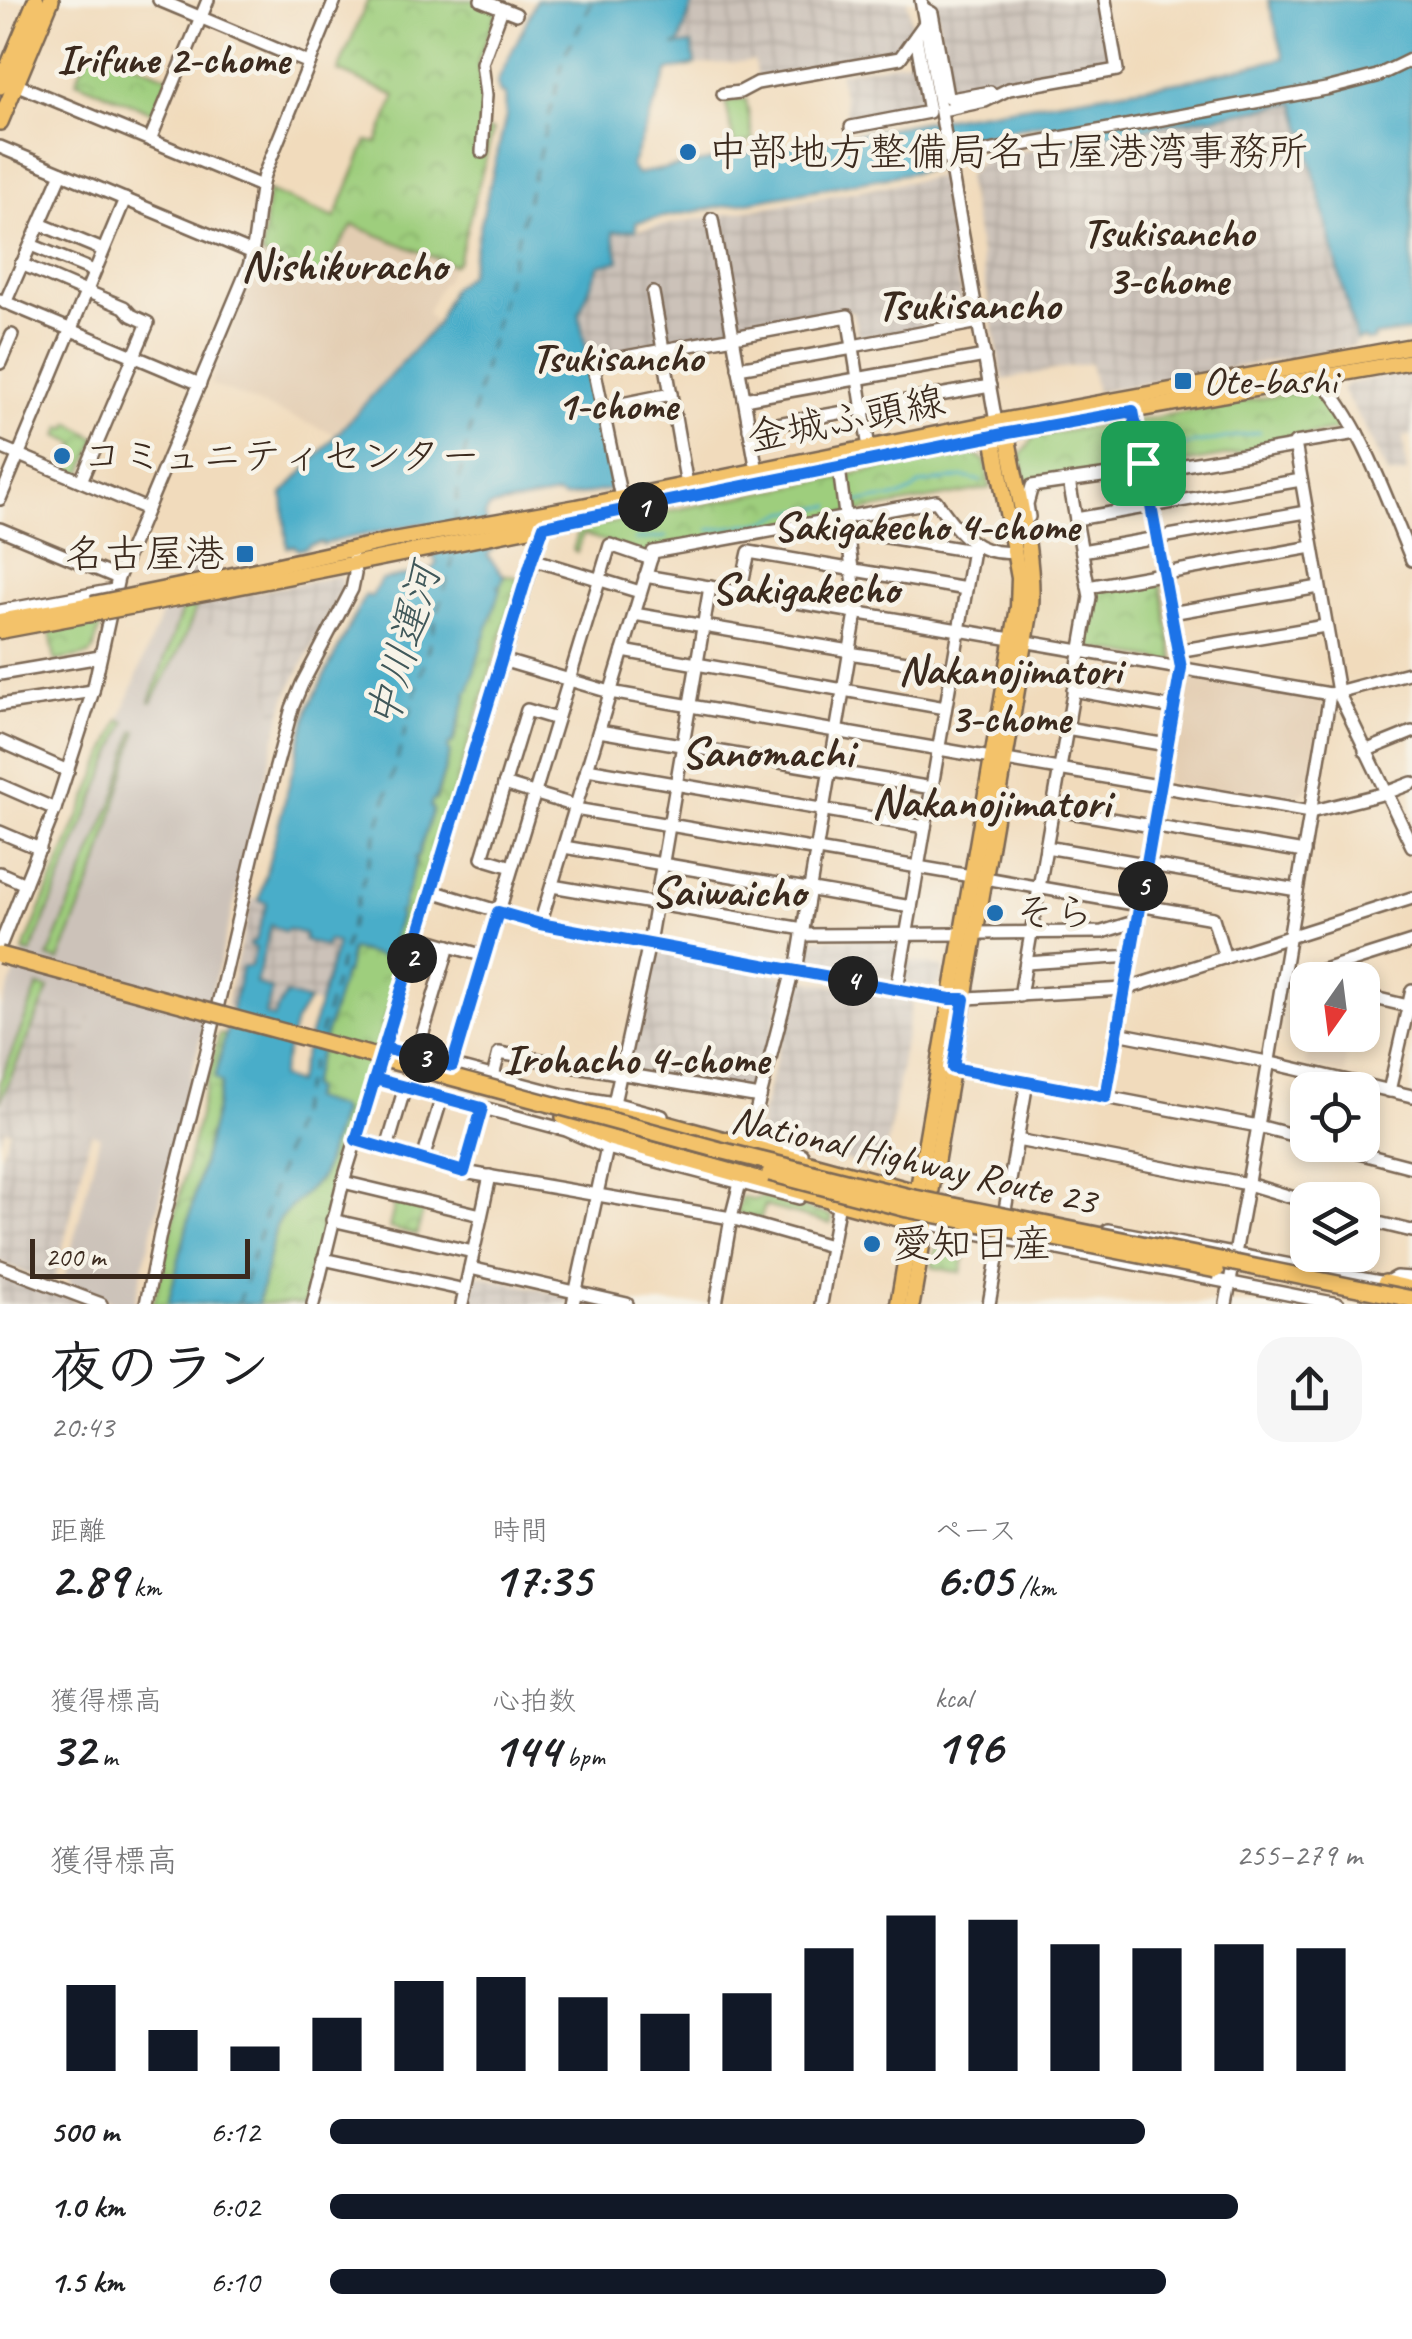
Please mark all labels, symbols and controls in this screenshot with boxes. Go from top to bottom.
district label: Irifune 2-chome [57,33,292,86]
place label: 中部地方整備局名古屋港湾事務所 [708,127,1308,177]
marker: 中部地方整備局名古屋港湾事務所 [677,141,699,163]
district label: Tsukisancho 3-chome [1082,206,1256,307]
district label: Nishikuracho [241,237,451,294]
district label: Tsukisancho [876,276,1063,333]
district label: Tsukisancho 1-chome [531,331,705,432]
place label: Ote-bashi [1203,356,1341,406]
marker: Ote-bashi [1172,370,1194,392]
street label: 金城ふ頭線 [743,375,949,463]
pin [1101,421,1186,506]
place label: コミュニティセンター [82,431,480,481]
icon: arrive [1116,436,1171,491]
marker: コミュニティセンター [51,445,73,467]
pin: 1 [618,482,668,532]
text: 1 [637,489,649,524]
district label: Sakigakecho 4-chome [773,500,1082,553]
place label: 名古屋港 [65,529,225,579]
marker: 名古屋港 [234,543,256,565]
water label: 中川運河 [355,552,454,734]
district label: Sakigakecho [711,560,903,617]
district label: Nakanojimatori 3-chome [899,644,1127,745]
district label: Sanomachi [681,724,858,781]
district label: Nakanojimatori [872,774,1116,831]
pin: 5 [1118,861,1168,911]
district label: Saiwaicho [651,863,809,920]
text: 5 [1137,868,1149,903]
place label: そら [1015,888,1095,938]
marker: そら [984,902,1006,924]
pin: 2 [387,933,437,983]
text: 2 [406,940,418,975]
pin: 4 [828,956,878,1006]
north arrow [1290,962,1380,1052]
map controls [1290,962,1380,1272]
text: 4 [847,963,859,998]
pin: 3 [399,1033,449,1083]
district label: Irohacho 4-chome [503,1033,772,1086]
text: 3 [418,1040,430,1075]
button: locate [1290,1072,1380,1162]
street label: National Highway Route 23 [727,1094,1104,1227]
button: layers [1290,1182,1380,1272]
place label: 愛知日産 [892,1219,1052,1269]
marker: 愛知日産 [861,1233,883,1255]
scale bar [30,1234,250,1278]
text: 200 m [45,1239,105,1274]
text: 夜のラン [50,1333,270,1403]
button: share [1257,1337,1362,1442]
text: 20:43 [50,1406,114,1447]
text: 距離 [50,1513,106,1548]
text: 時間 [492,1513,548,1548]
text: ペース [935,1513,1017,1548]
text: 2.89 [50,1548,127,1611]
text: 17:35 [492,1548,591,1611]
text: 6:05 [935,1548,1012,1611]
text: km [127,1569,161,1604]
text: /km [1012,1569,1056,1604]
text: kcal [935,1680,972,1715]
text: 獲得標高 [50,1683,162,1718]
text: 心拍数 [492,1683,576,1718]
text: 196 [935,1715,1003,1778]
text: 32 [50,1718,95,1781]
text: 144 [492,1718,560,1781]
text: m [95,1739,117,1774]
text: bpm [560,1739,605,1774]
text: 255–279 m [1236,1834,1362,1875]
text: 獲得標高 [50,1840,178,1881]
text: 500 m [50,2111,119,2152]
text: 6:12 [210,2111,260,2152]
text: 1.0 km [50,2186,124,2227]
text: 6:02 [210,2186,260,2227]
text: 1.5 km [50,2261,124,2302]
text: 6:10 [210,2261,260,2302]

